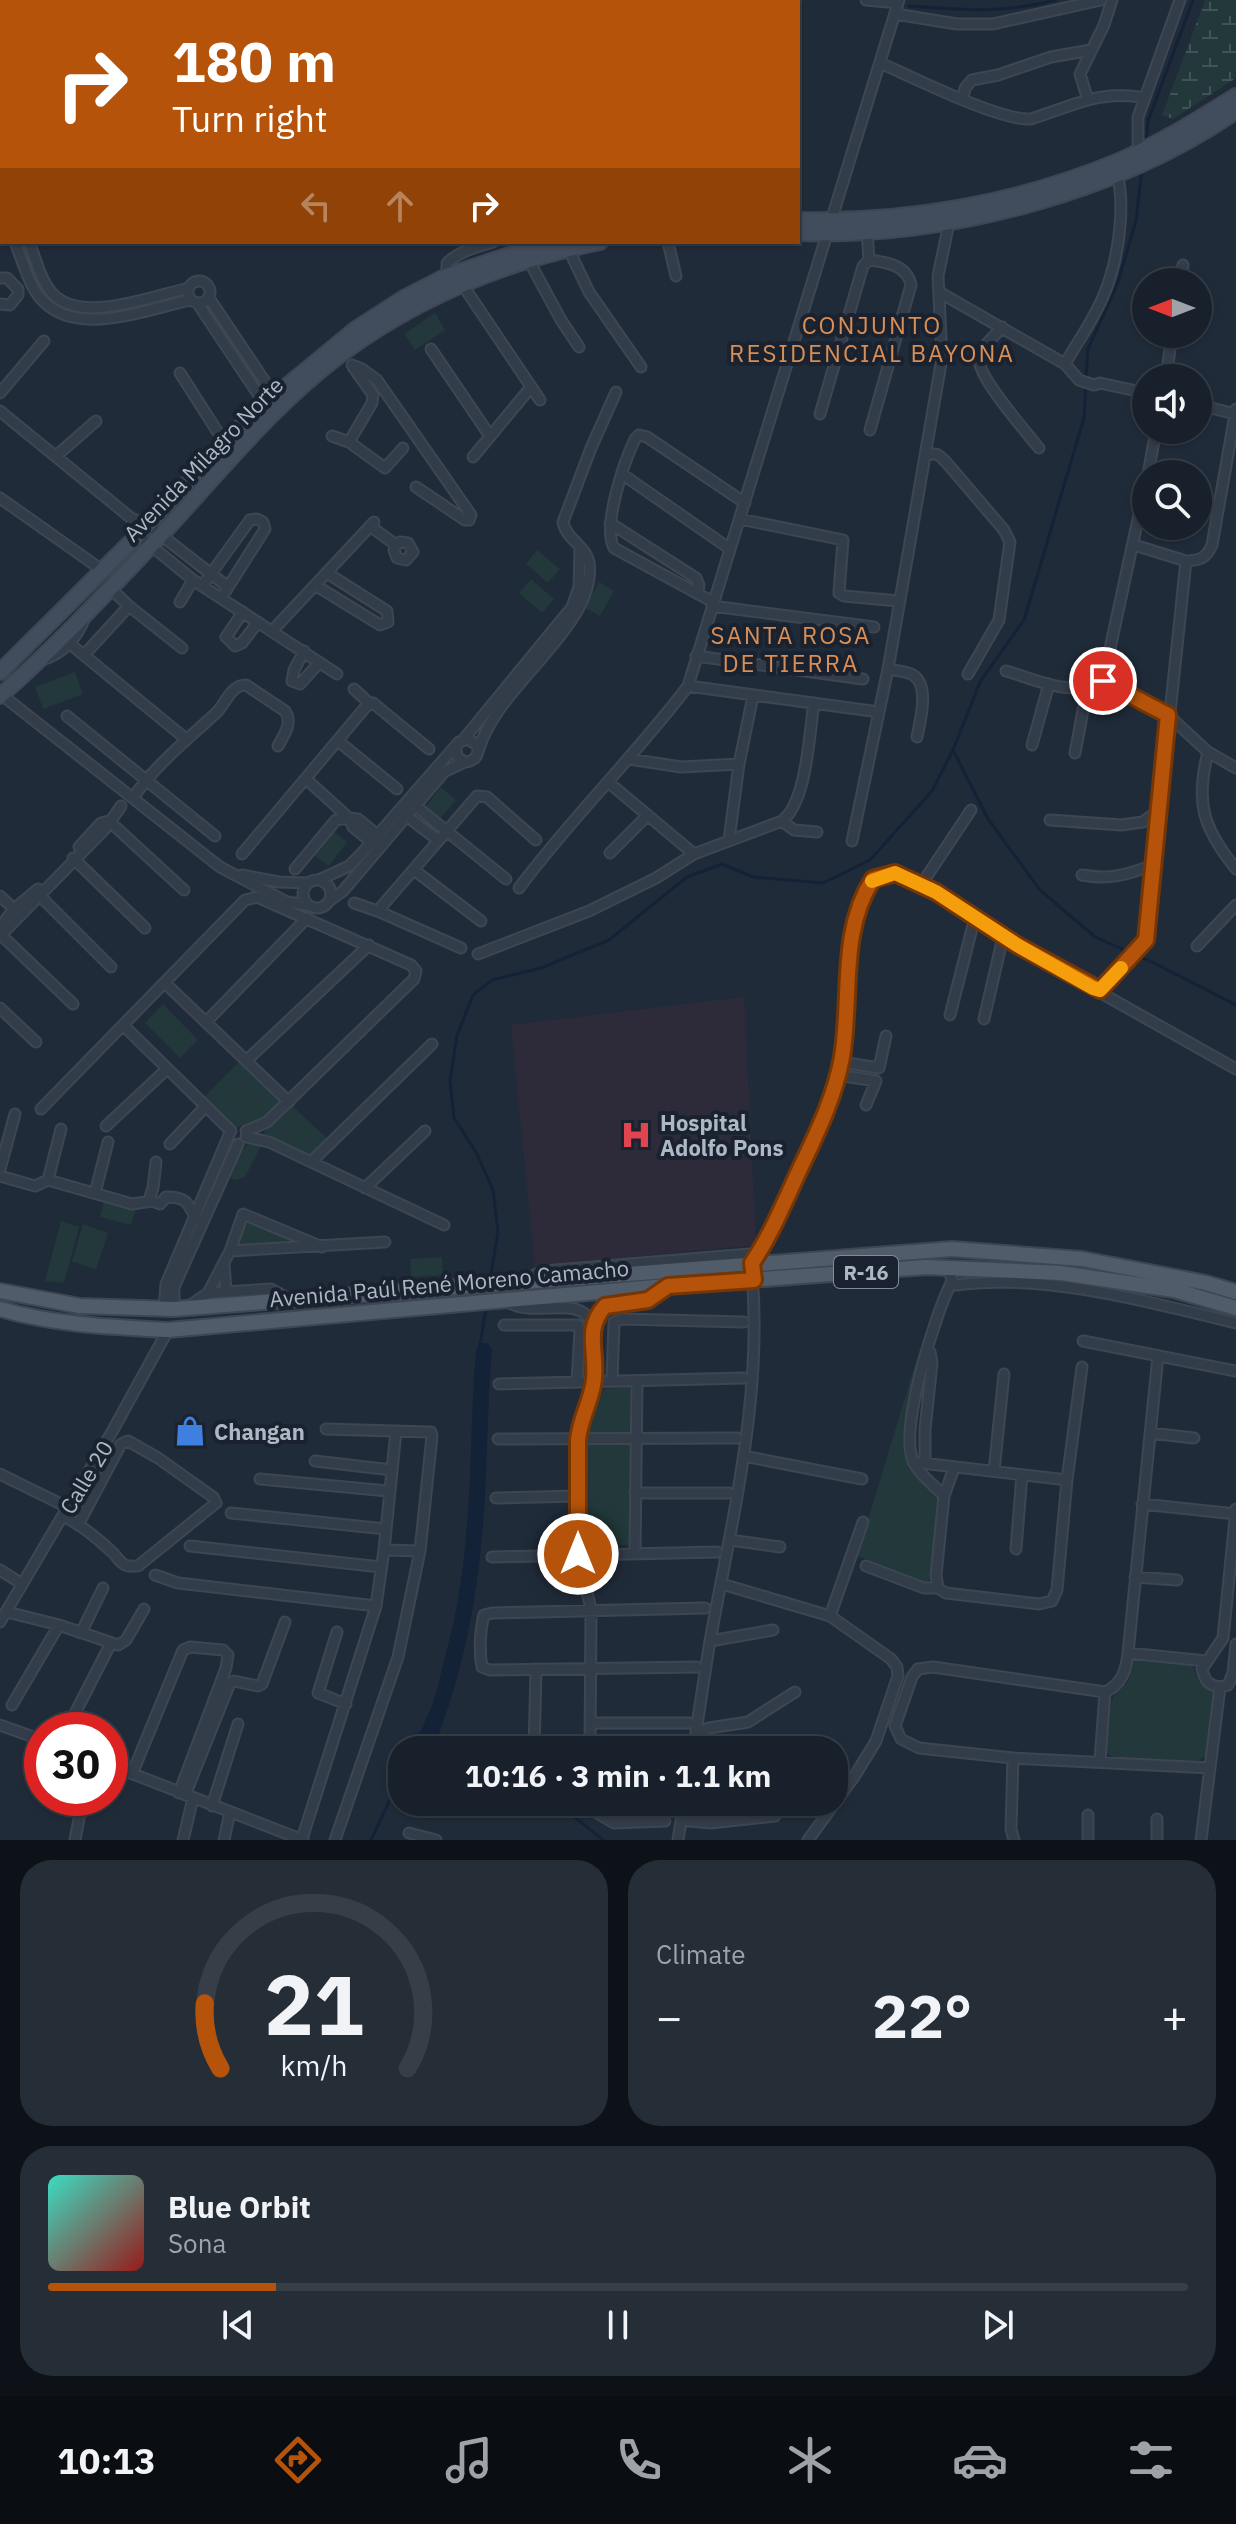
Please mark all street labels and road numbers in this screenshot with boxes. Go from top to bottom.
street label: Avenida Milagro Norte [117,371,289,547]
street label: Avenida Paúl René Moreno Camacho [268,1253,630,1313]
road number: R-16 [834,1256,898,1288]
street label: Calle 20 [53,1435,119,1519]

